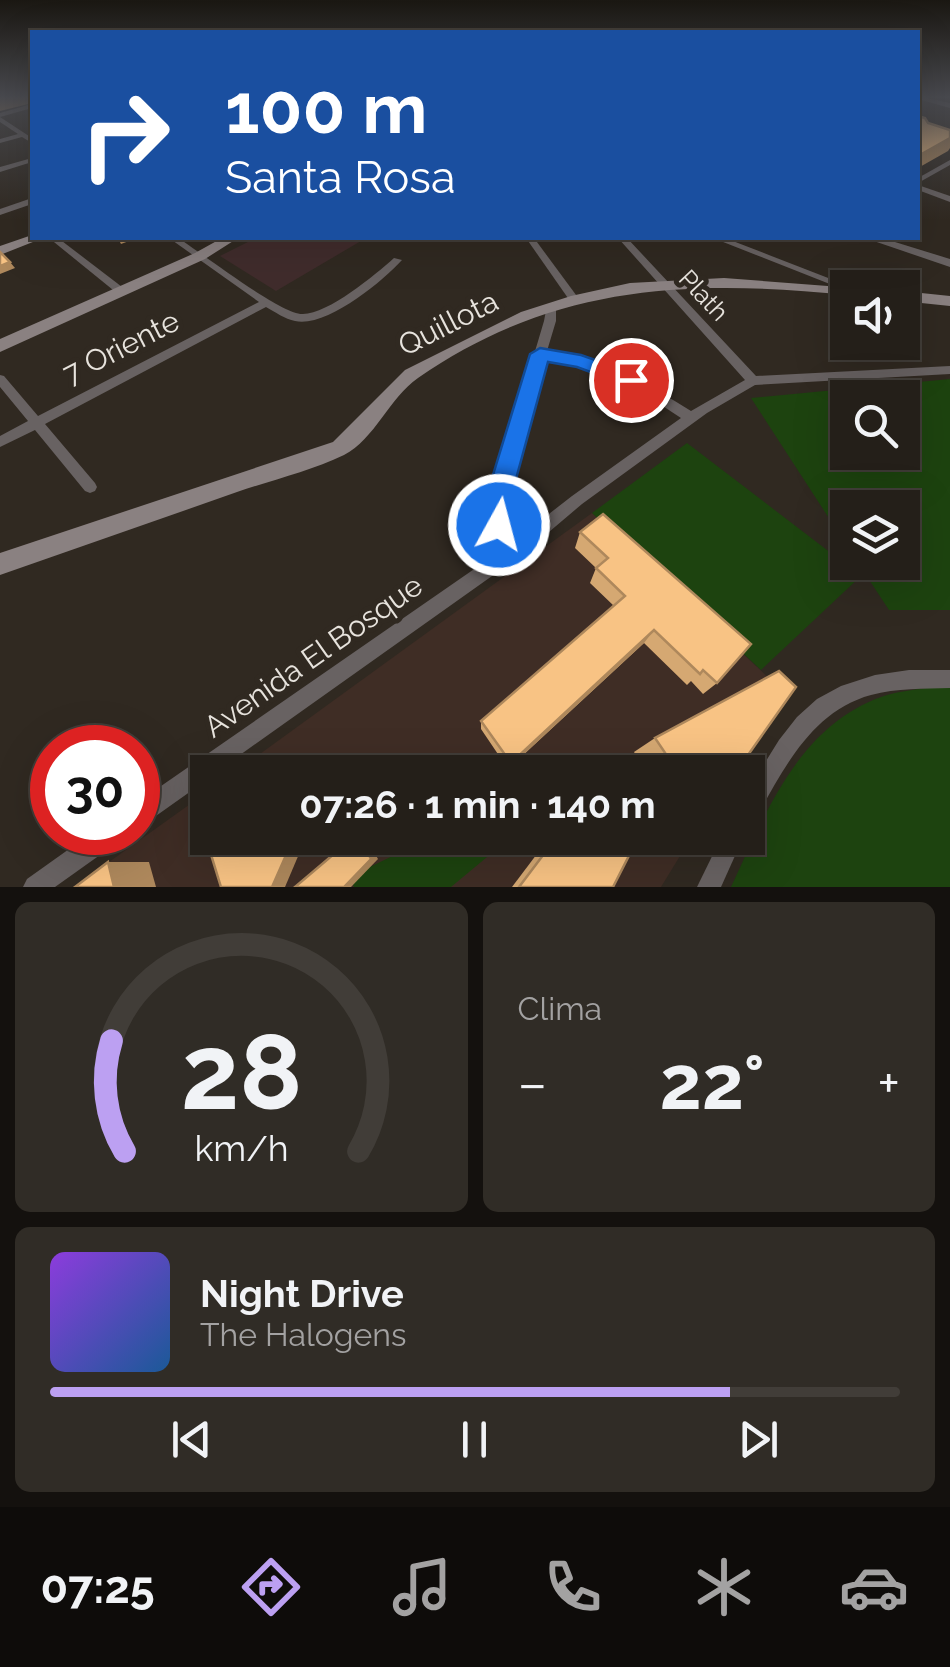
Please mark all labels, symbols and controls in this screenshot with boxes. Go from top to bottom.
text: 100 m [225,67,428,149]
icon: right [60,70,190,200]
text: Santa Rosa [225,151,456,204]
street label: Plath [673,263,735,327]
map controls [830,270,920,580]
button: sound [830,270,920,360]
street label: Quillota [392,283,504,363]
street label: 7 Oriente [57,303,185,391]
pin [589,338,674,423]
icon: arrive [604,353,659,408]
button: search [830,380,920,470]
position arrow [447,473,551,577]
button: layers [830,490,920,580]
street label: Avenida El Bosque [197,568,429,744]
speed limit sign: 30 [30,725,160,855]
text: 07:26 · 1 min · 140 m [299,782,656,827]
text: Clima [518,990,602,1027]
text: 28 [181,1011,302,1133]
text: 22° [659,1038,765,1127]
text: − [518,1051,547,1116]
text: + [877,1051,900,1116]
text: km/h [194,1127,288,1169]
text: Night Drive [200,1271,404,1316]
text: The Halogens [200,1316,406,1353]
icon: previous [164,1412,219,1467]
icon: pause [447,1412,502,1467]
icon: next [731,1412,786,1467]
icon: directions [236,1552,306,1622]
icon: music [387,1552,457,1622]
icon: phone [538,1552,608,1622]
icon: climate [689,1552,759,1622]
icon: car [839,1552,909,1622]
text: 07:25 [40,1561,155,1614]

